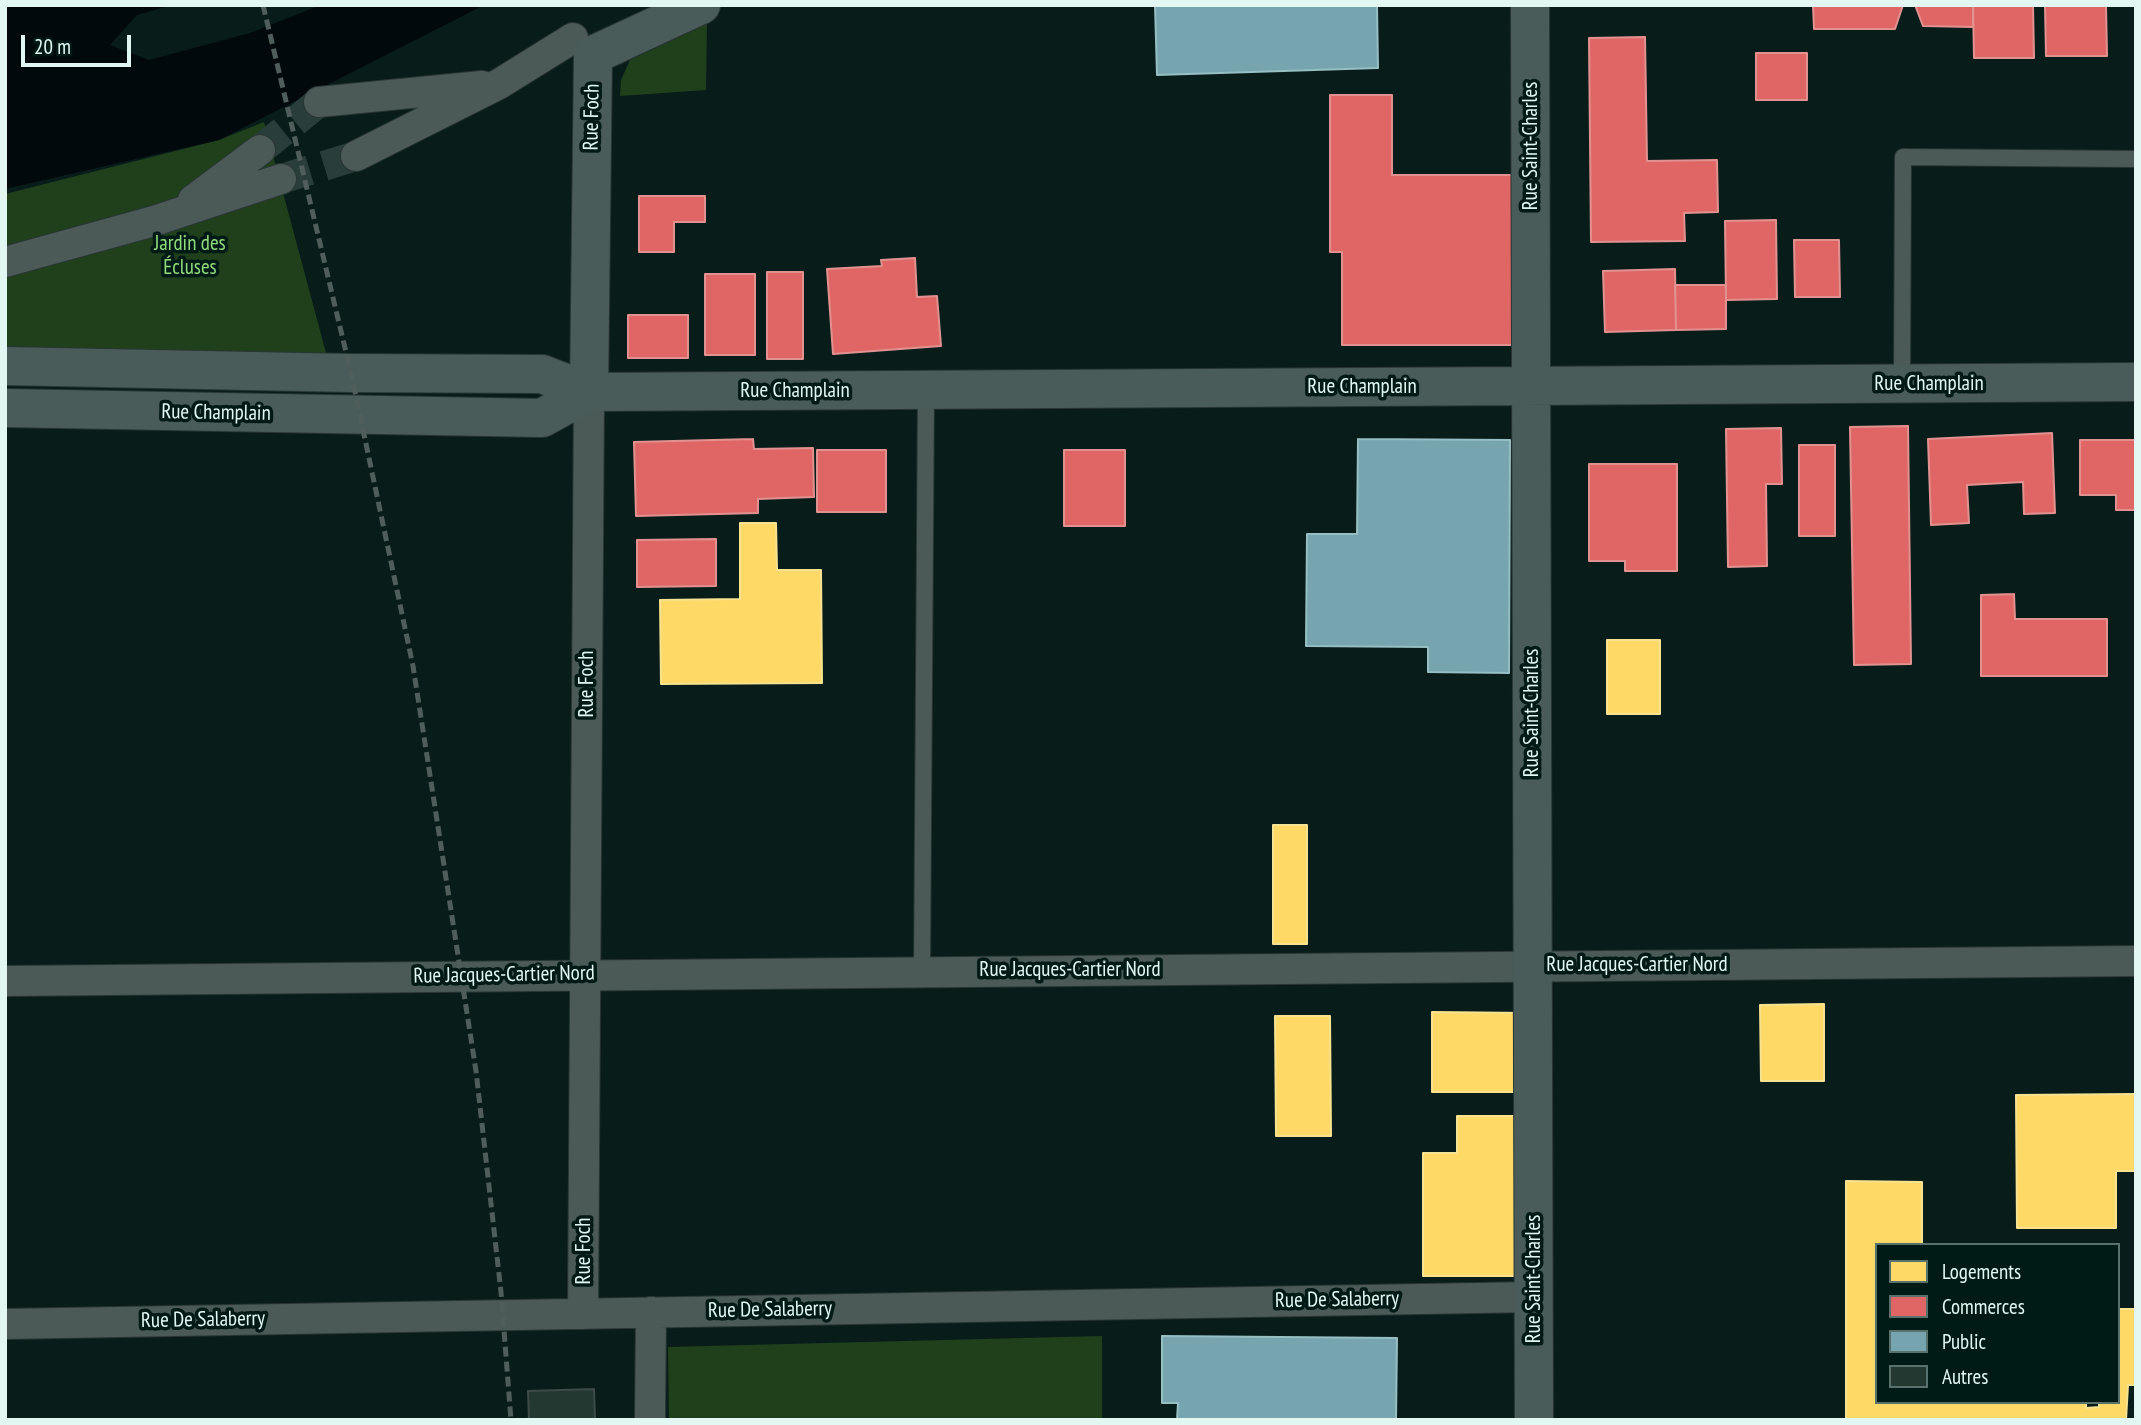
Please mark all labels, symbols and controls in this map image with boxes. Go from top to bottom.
scale bar [24,21,135,65]
text: 20 m [34,33,71,60]
street label: Rue Saint-Charles [1518,82,1544,210]
street label: Rue Foch [579,83,605,151]
park label: Jardin des Écluses [154,231,226,281]
street label: Rue Champlain [1874,371,1984,397]
street label: Rue Champlain [1307,374,1417,400]
street label: Rue Champlain [740,378,850,404]
street label: Rue Champlain [161,399,271,427]
street label: Rue Saint-Charles [1519,649,1545,777]
street label: Rue Foch [574,651,600,717]
street label: Rue Jacques-Cartier Nord [1546,952,1728,978]
street label: Rue Jacques-Cartier Nord [979,957,1161,983]
street label: Rue Jacques-Cartier Nord [413,961,595,989]
street label: Rue Saint-Charles [1521,1215,1547,1343]
street label: Rue Foch [571,1218,597,1284]
legend [1875,1243,2120,1404]
text: Logements [1942,1258,2021,1285]
street label: Rue De Salaberry [1275,1286,1399,1314]
text: Commerces [1942,1293,2025,1320]
street label: Rue De Salaberry [708,1296,832,1324]
street label: Rue De Salaberry [141,1306,265,1334]
text: Public [1942,1328,1986,1355]
text: Autres [1942,1363,1988,1390]

